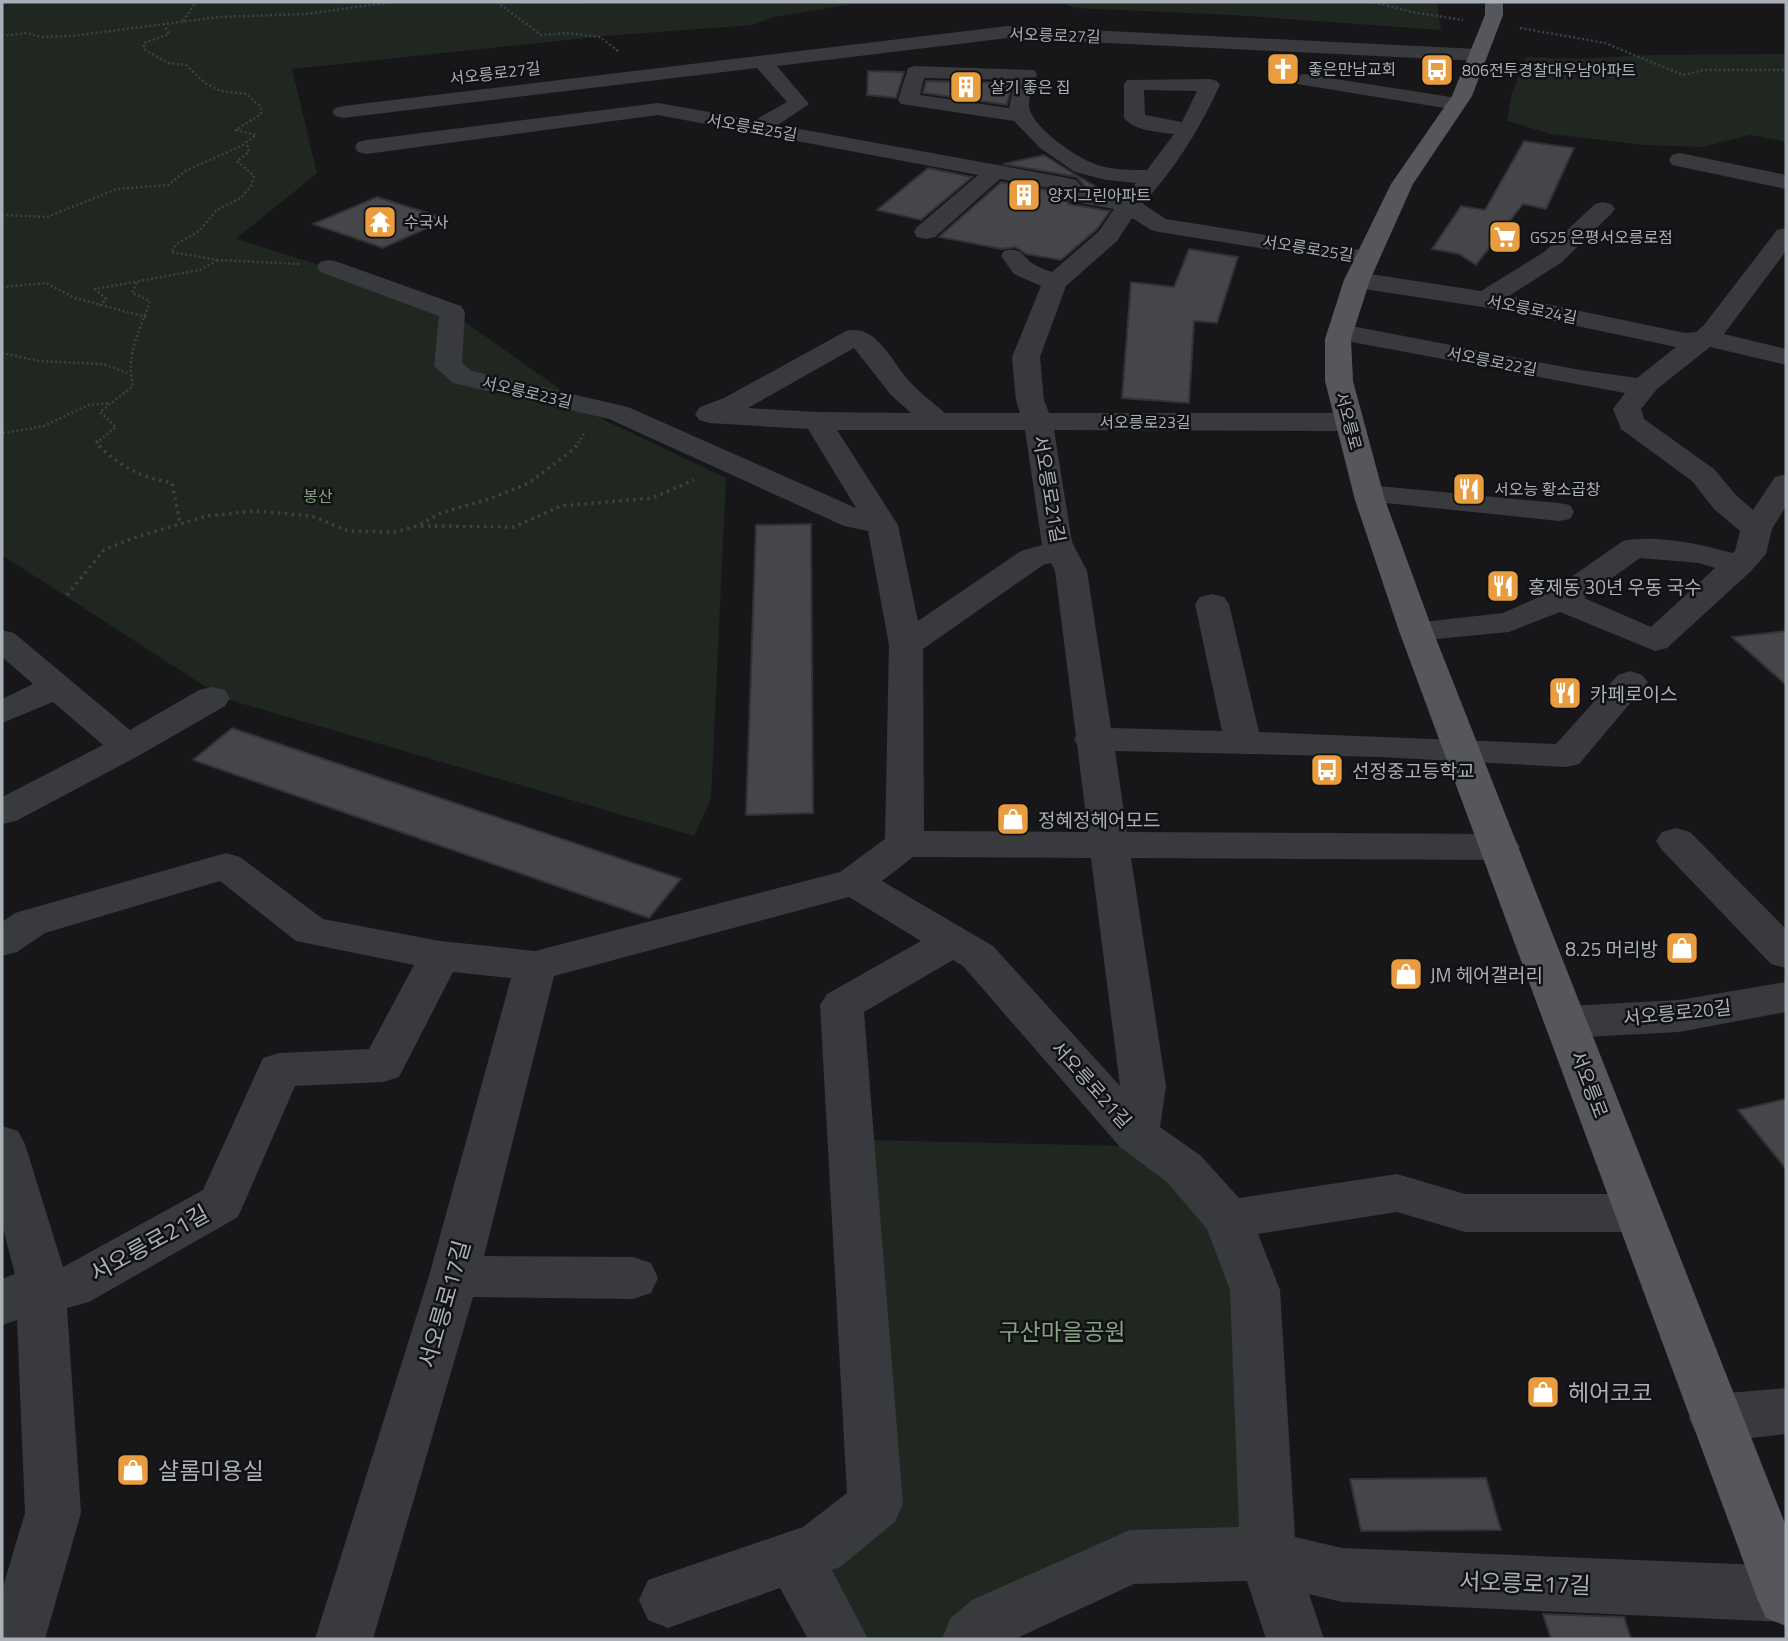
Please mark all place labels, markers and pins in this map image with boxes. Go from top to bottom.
church icon: 좋은만남교회 [1264,50,1302,88]
bus stop icon: 806전투경찰대우남아파트 [1418,51,1456,89]
place label: 좋은만남교회 [1308,57,1396,81]
place label: 806전투경찰대우남아파트 [1462,58,1636,82]
building icon: 살기 좋은 집 [947,68,985,106]
place label: 살기 좋은 집 [990,75,1071,99]
building icon: 양지그린아파트 [1005,176,1043,214]
place label: 양지그린아파트 [1048,183,1151,207]
temple icon: 수국사 [361,203,399,241]
place label: 수국사 [404,210,448,234]
supermarket icon: GS25 은평서오릉로점 [1486,218,1524,256]
place label: GS25 은평서오릉로점 [1530,225,1673,249]
restaurant icon: 서오능 황소곱창 [1450,470,1488,508]
place label: 서오능 황소곱창 [1494,477,1601,501]
restaurant icon: 홍제동 30년 우동 국수 [1484,567,1522,605]
place label: 홍제동 30년 우동 국수 [1528,572,1702,601]
restaurant icon: 카페로이스 [1546,674,1584,712]
place label: 카페로이스 [1590,679,1677,708]
bus stop icon: 선정중고등학교 [1308,751,1346,789]
place label: 선정중고등학교 [1352,756,1474,785]
shop icon: 정혜정헤어모드 [994,800,1032,838]
place label: 정혜정헤어모드 [1038,805,1160,834]
shop icon: 8.25 머리방 [1663,929,1701,967]
place label: 8.25 머리방 [1565,934,1658,963]
shop icon: JM 헤어갤러리 [1387,955,1425,993]
place label: JM 헤어갤러리 [1430,960,1543,989]
shop icon: 헤어코코 [1524,1373,1562,1411]
place label: 헤어코코 [1568,1375,1653,1410]
shop icon: 샬롬미용실 [114,1451,152,1489]
place label: 샬롬미용실 [158,1453,264,1488]

